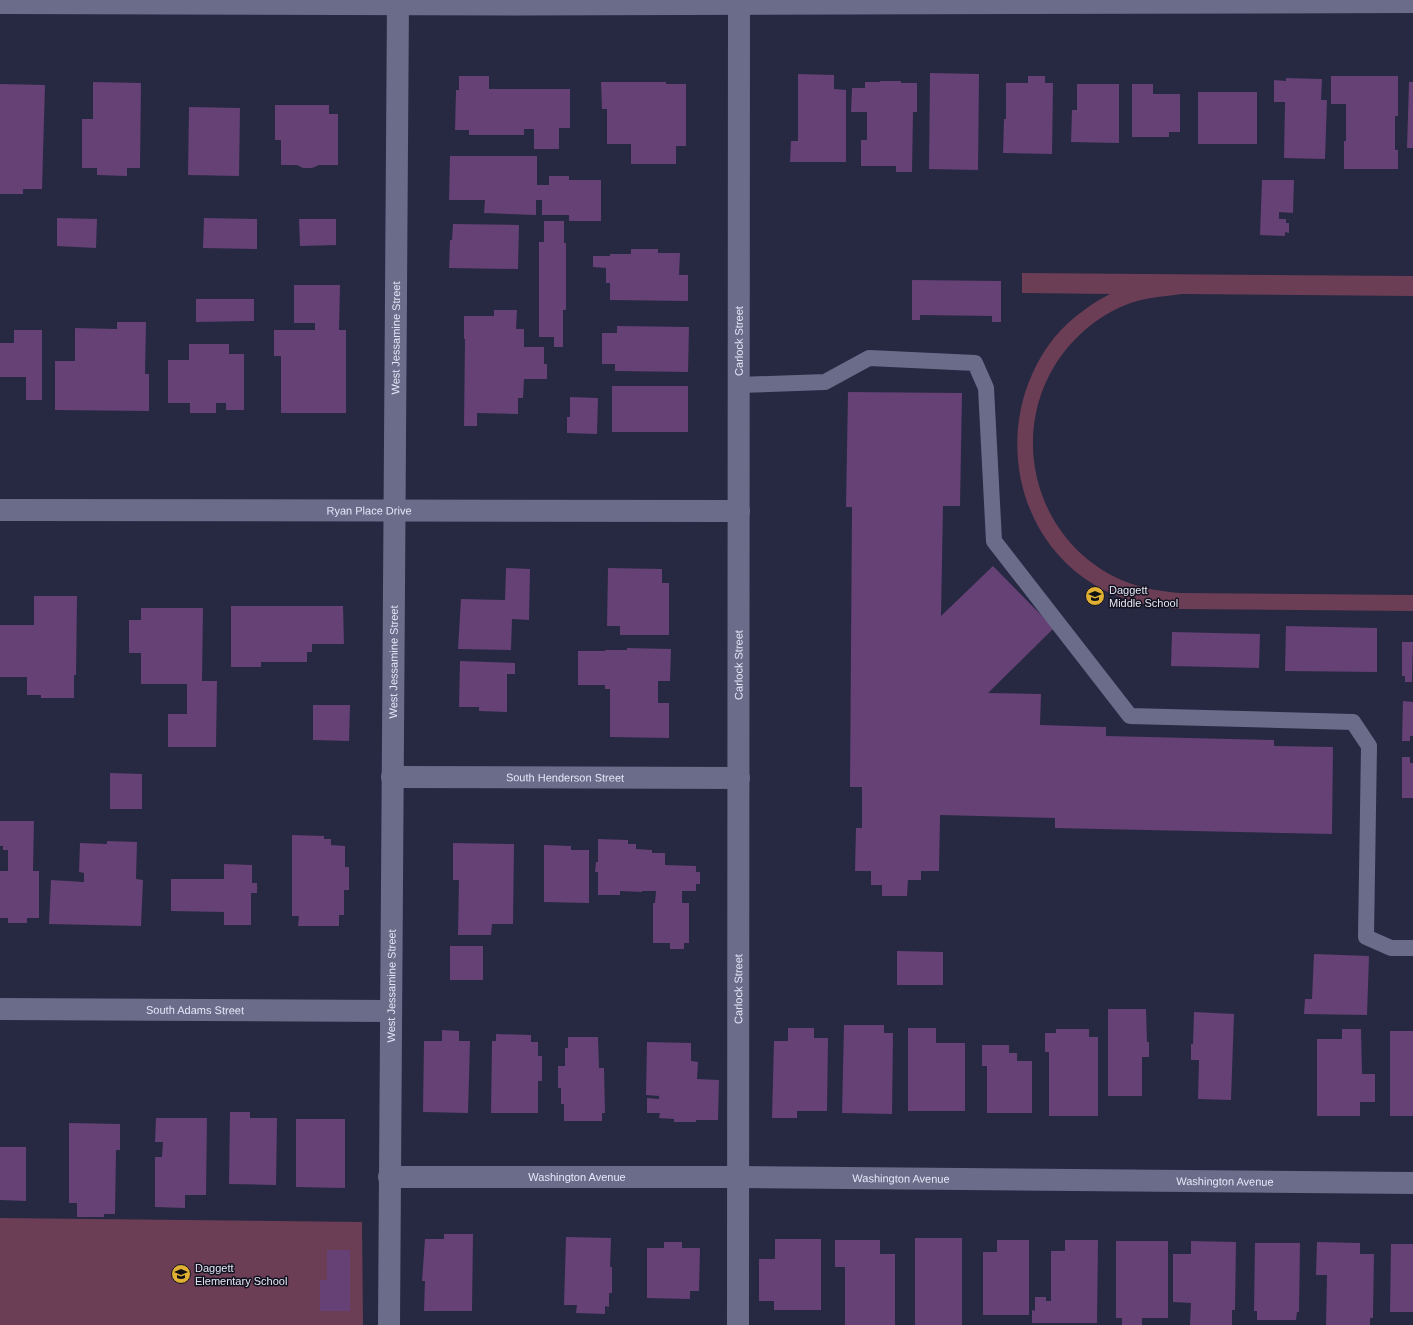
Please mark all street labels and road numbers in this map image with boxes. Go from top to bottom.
street label: West Jessamine Street [389,281,402,395]
street label: Carlock Street [733,306,745,376]
street label: Ryan Place Drive [326,504,412,517]
street label: West Jessamine Street [387,605,400,719]
street label: Carlock Street [732,630,745,700]
street label: South Henderson Street [506,771,624,784]
street label: West Jessamine Street [385,929,398,1043]
street label: Carlock Street [732,954,744,1024]
street label: South Adams Street [146,1004,244,1016]
street label: Washington Avenue [528,1171,626,1183]
street label: Washington Avenue [852,1172,950,1185]
street label: Washington Avenue [1176,1175,1274,1188]

